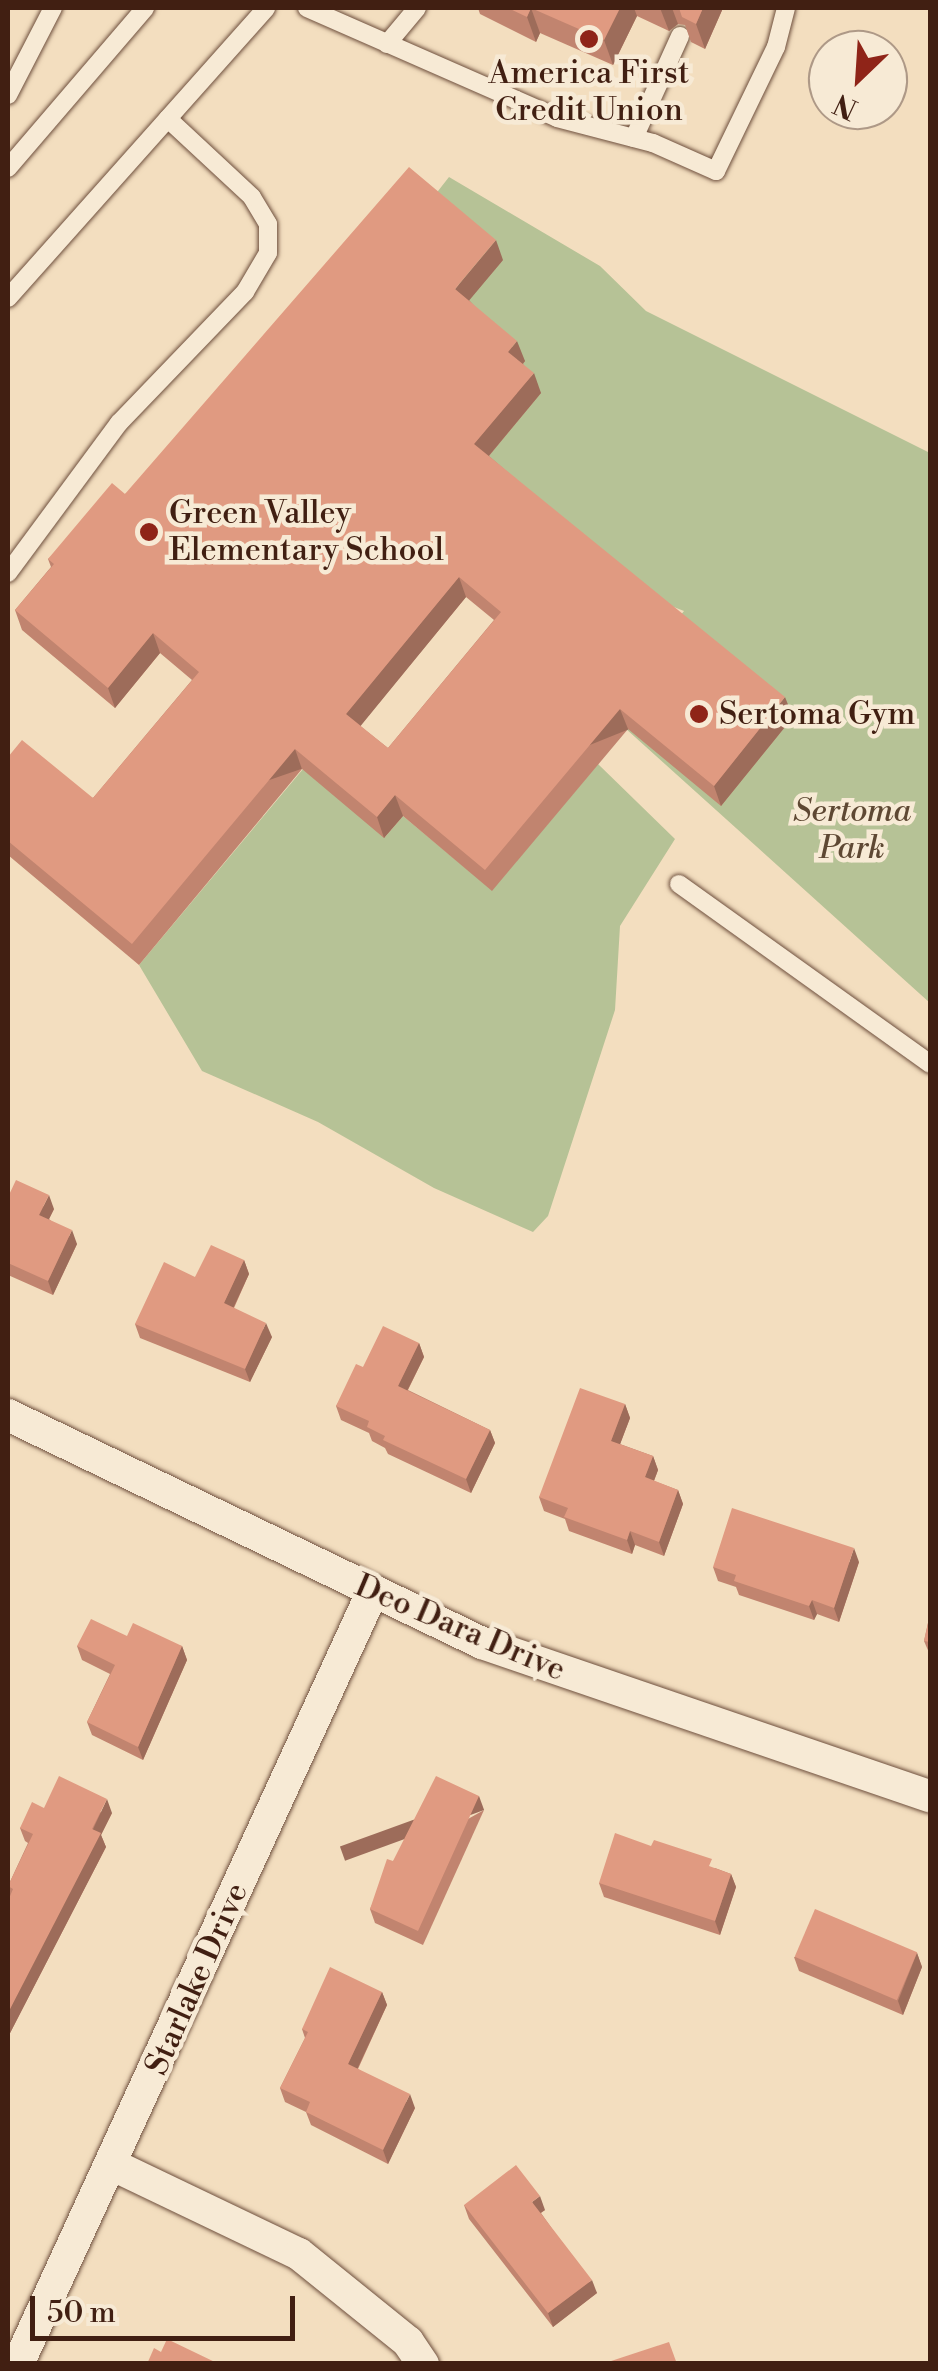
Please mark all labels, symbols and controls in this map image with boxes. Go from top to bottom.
marker: America First Credit Union [578,28,600,50]
north arrow [808,30,908,130]
place label: America First Credit Union [489,55,689,130]
text: N [829,85,863,126]
place label: Green Valley Elementary School [169,495,444,570]
marker: Green Valley Elementary School [138,521,160,543]
place label: Sertoma Gym [719,695,915,733]
marker: Sertoma Gym [688,703,710,725]
park label: Sertoma Park [793,793,911,868]
street label: Deo Dara Drive [349,1566,571,1690]
street label: Starlake Drive [138,1877,256,2081]
scale bar [35,2276,300,2338]
text: 50 m [47,2294,116,2332]

